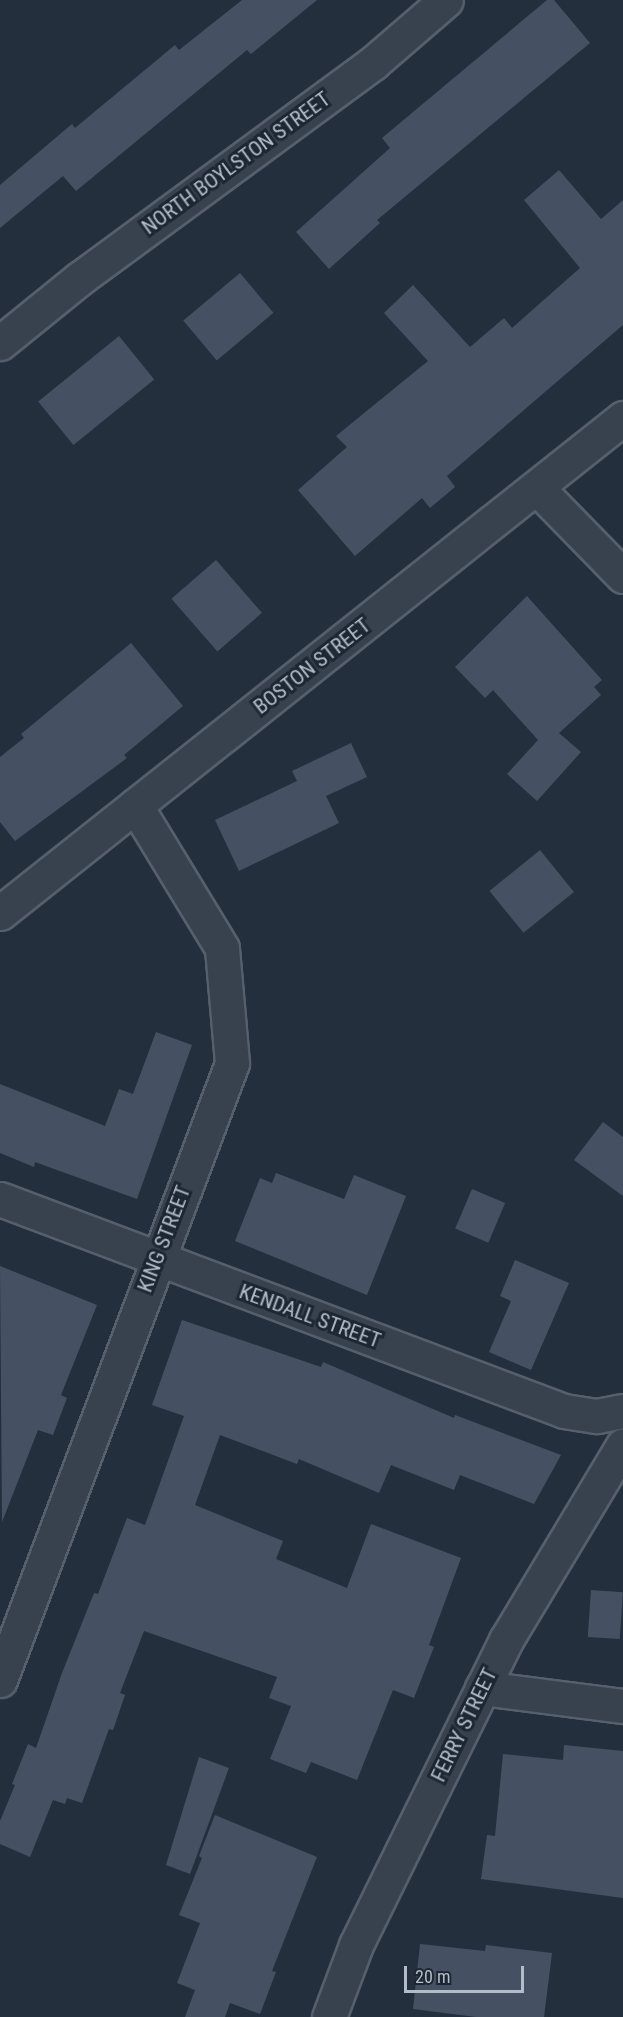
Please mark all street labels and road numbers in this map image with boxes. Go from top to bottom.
street label: NORTH BOYLSTON STREET [137,86,335,240]
street label: BOSTON STREET [249,613,375,719]
street label: KING STREET [132,1182,196,1296]
street label: KENDALL STREET [236,1279,384,1353]
street label: FERRY STREET [426,1664,502,1786]

